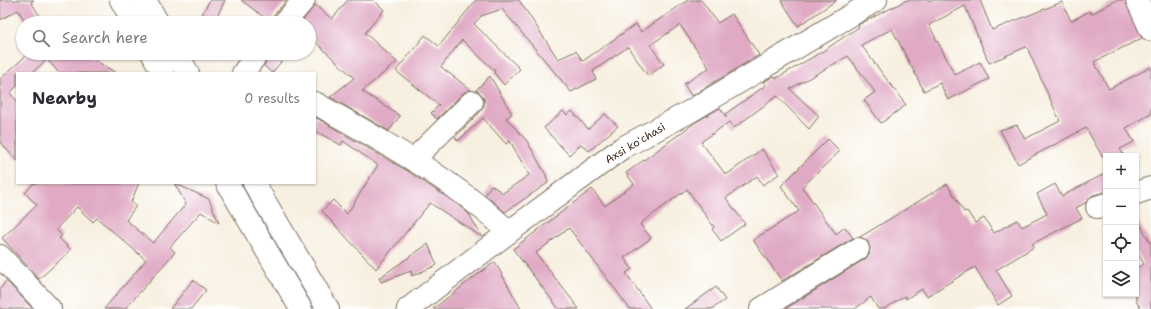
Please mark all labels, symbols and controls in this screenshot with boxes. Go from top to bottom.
search box [16,16,316,60]
icon: search [30,27,52,49]
text: Search here [62,28,148,48]
text: Nearby [32,87,97,109]
text: 0 results [244,90,300,107]
street label: Axsi koʻchasi [602,120,668,167]
map controls [1103,153,1139,297]
button: + [1103,153,1139,189]
button: − [1103,189,1139,225]
button: locate [1103,225,1139,261]
button: layers [1103,261,1139,297]

